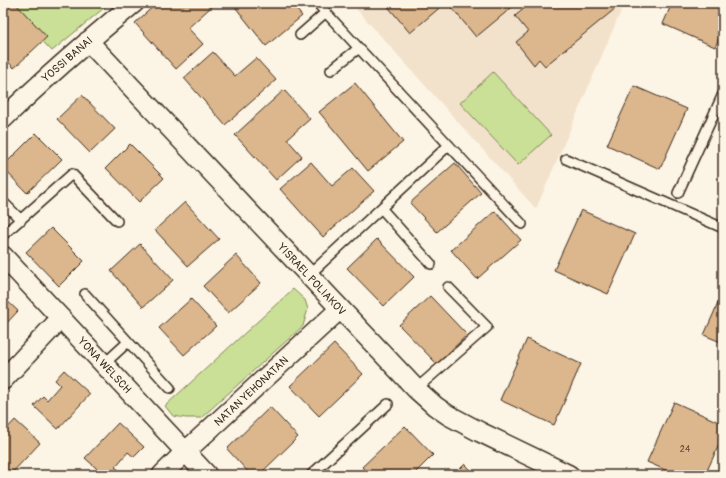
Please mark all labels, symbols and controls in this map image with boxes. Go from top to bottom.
street label: YOSSI BANAI [39,34,95,86]
street label: YISRAEL POLIAKOV [274,240,348,318]
street label: YONA WELSCH [75,334,134,396]
street label: NATAN YEHONATAN [212,354,291,429]
house number: 24 [680,444,691,455]

